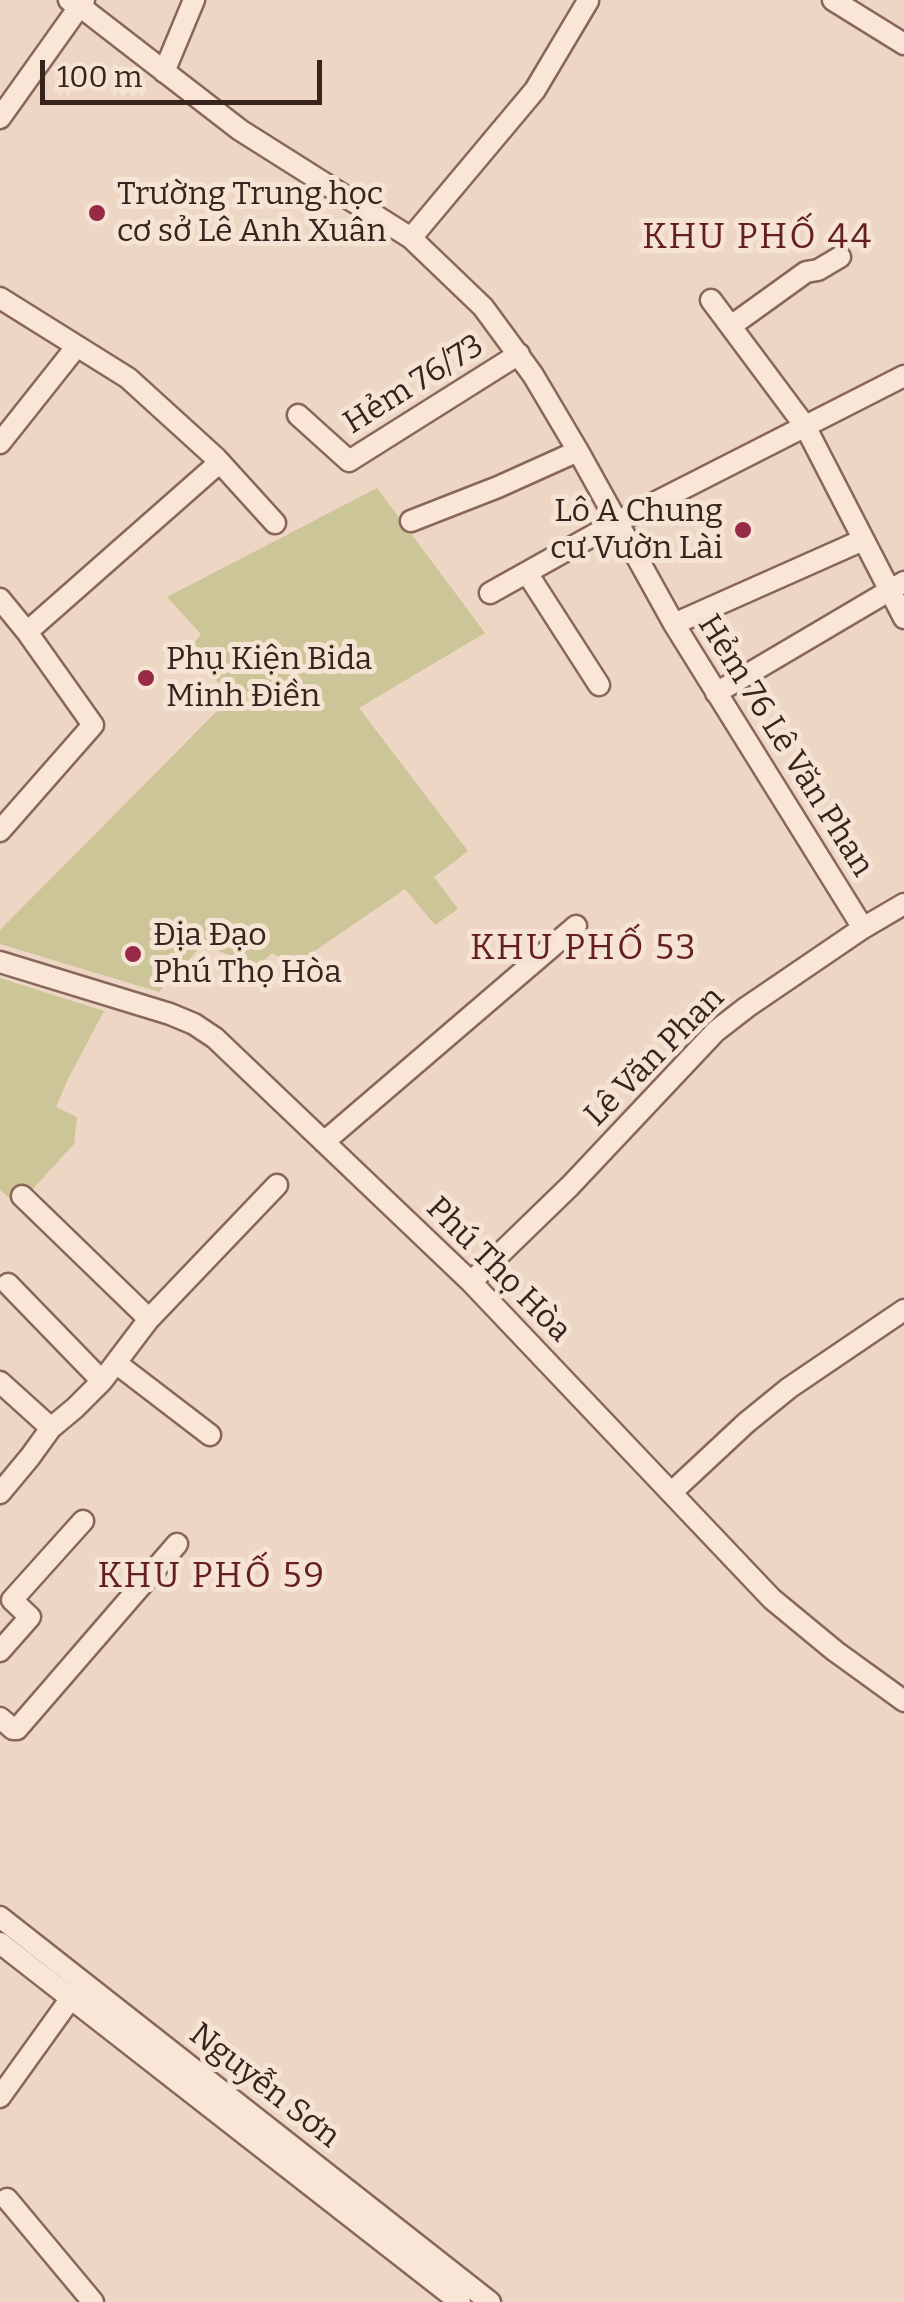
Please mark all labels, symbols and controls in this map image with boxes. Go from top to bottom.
scale bar [45,40,328,102]
text: 100 m [57,59,142,95]
place label: Trường Trung học cơ sở Lê Anh Xuân [117,176,387,251]
marker: Trường Trung học cơ sở Lê Anh Xuân [86,202,108,224]
district label: KHU PHỐ 44 [642,217,874,259]
street label: Hẻm 76/73 [337,327,491,443]
place label: Lô A Chung cư Vườn Lài [550,493,723,568]
marker: Lô A Chung cư Vườn Lài [732,519,754,541]
street label: Hẻm 76 Lê Văn Phan [689,608,881,884]
place label: Phụ Kiện Bida Minh Điền [166,641,372,716]
marker: Phụ Kiện Bida Minh Điền [135,667,157,689]
place label: Địa Đạo Phú Thọ Hòa [153,917,342,992]
district label: KHU PHỐ 53 [470,928,698,970]
marker: Địa Đạo Phú Thọ Hòa [122,943,144,965]
street label: Lê Văn Phan [577,979,733,1135]
street label: Phú Thọ Hòa [418,1190,578,1350]
district label: KHU PHỐ 59 [97,1556,327,1598]
street label: Nguyễn Sơn [181,2016,347,2156]

